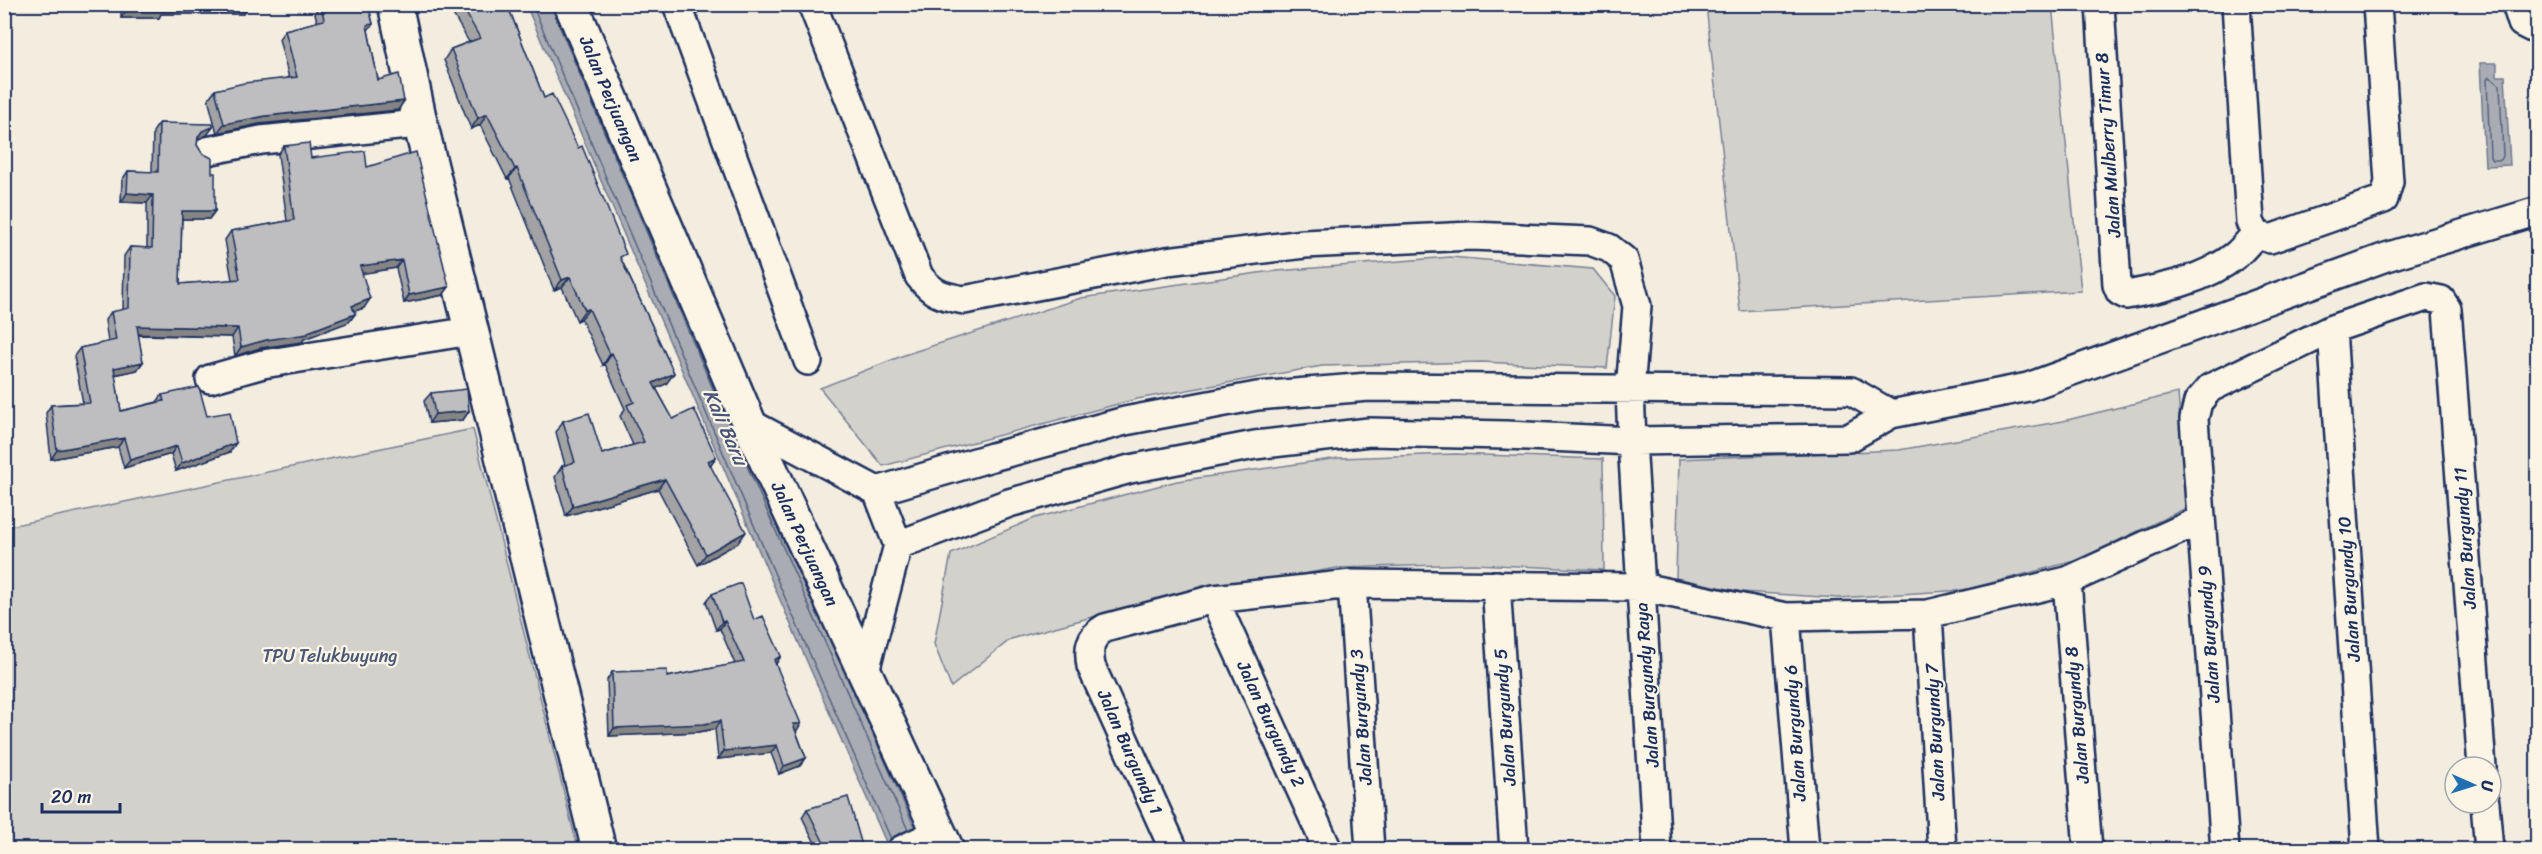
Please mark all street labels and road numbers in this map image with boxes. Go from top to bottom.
street label: Jalan Perjuangan [570,30,652,168]
street label: Jalan Mulberry Timur 8 [2086,51,2131,240]
street label: Jalan Burgundy 11 [2444,466,2486,611]
street label: Jalan Perjuangan [762,475,848,612]
street label: Jalan Burgundy 10 [2328,515,2370,664]
street label: Jalan Burgundy 9 [2188,564,2230,705]
street label: Jalan Burgundy Raya [1625,602,1669,769]
street label: Jalan Burgundy 8 [2055,645,2099,786]
street label: Jalan Burgundy 5 [1484,647,1526,788]
street label: Jalan Burgundy 3 [1340,648,1382,787]
street label: Jalan Burgundy 2 [1227,654,1314,793]
street label: Jalan Burgundy 7 [1915,661,1955,802]
street label: Jalan Burgundy 6 [1774,664,1816,803]
street label: Jalan Burgundy 1 [1088,683,1172,820]

